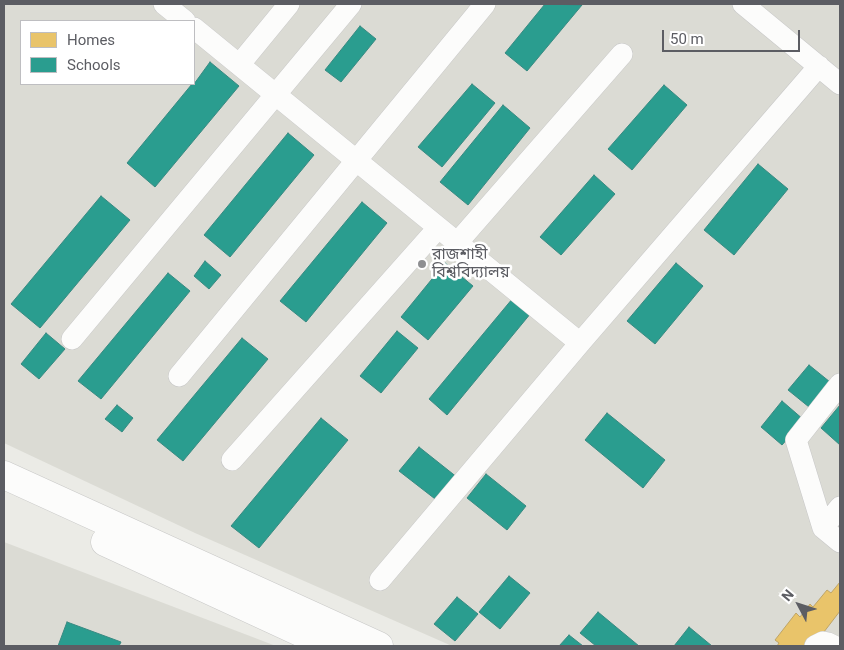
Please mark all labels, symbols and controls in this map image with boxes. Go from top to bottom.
legend [20,20,195,85]
scale bar [664,20,802,52]
text: 50 m [670,30,704,48]
text: Homes [67,31,115,49]
text: Schools [67,56,121,74]
place label: রাজশাহী বিশ্ববিদ্যালয় [432,245,510,283]
marker: রাজশাহী বিশ্ববিদ্যালয় [416,258,428,270]
north arrow [774,580,824,630]
text: N [778,586,797,604]

